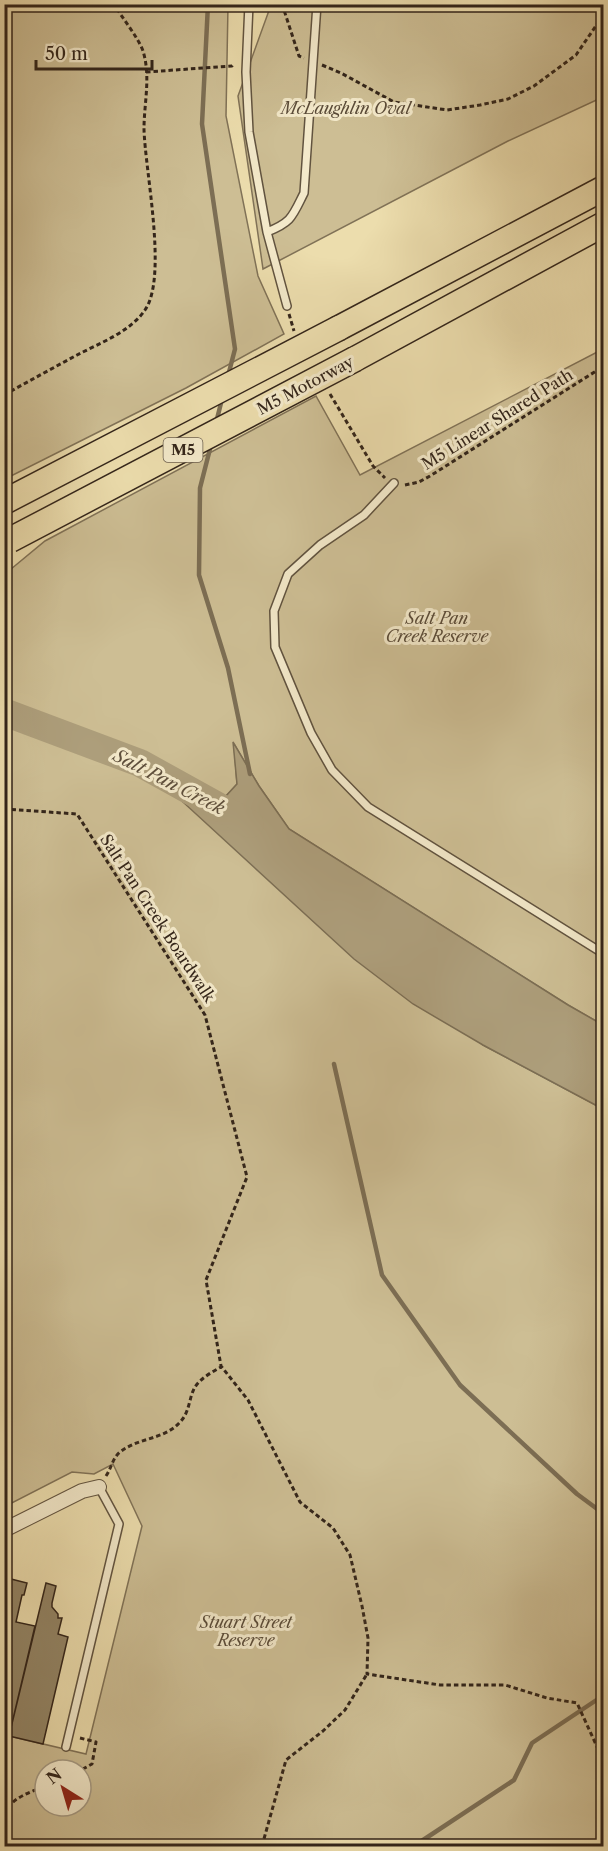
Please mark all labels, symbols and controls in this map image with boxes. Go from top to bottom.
scale bar [36,33,152,71]
text: 50 m [45,43,88,65]
park label: McLaughlin Oval [279,98,413,118]
street label: M5 Motorway [253,351,358,419]
street label: M5 Linear Shared Path [418,364,576,474]
road number: M5 [164,438,202,462]
park label: Salt Pan Creek Reserve [386,608,490,646]
water label: Salt Pan Creek [109,744,229,820]
street label: Salt Pan Creek Boardwalk [96,830,220,1006]
park label: Stuart Street Reserve [199,1612,293,1650]
north arrow [33,1758,93,1818]
text: N [42,1764,66,1788]

